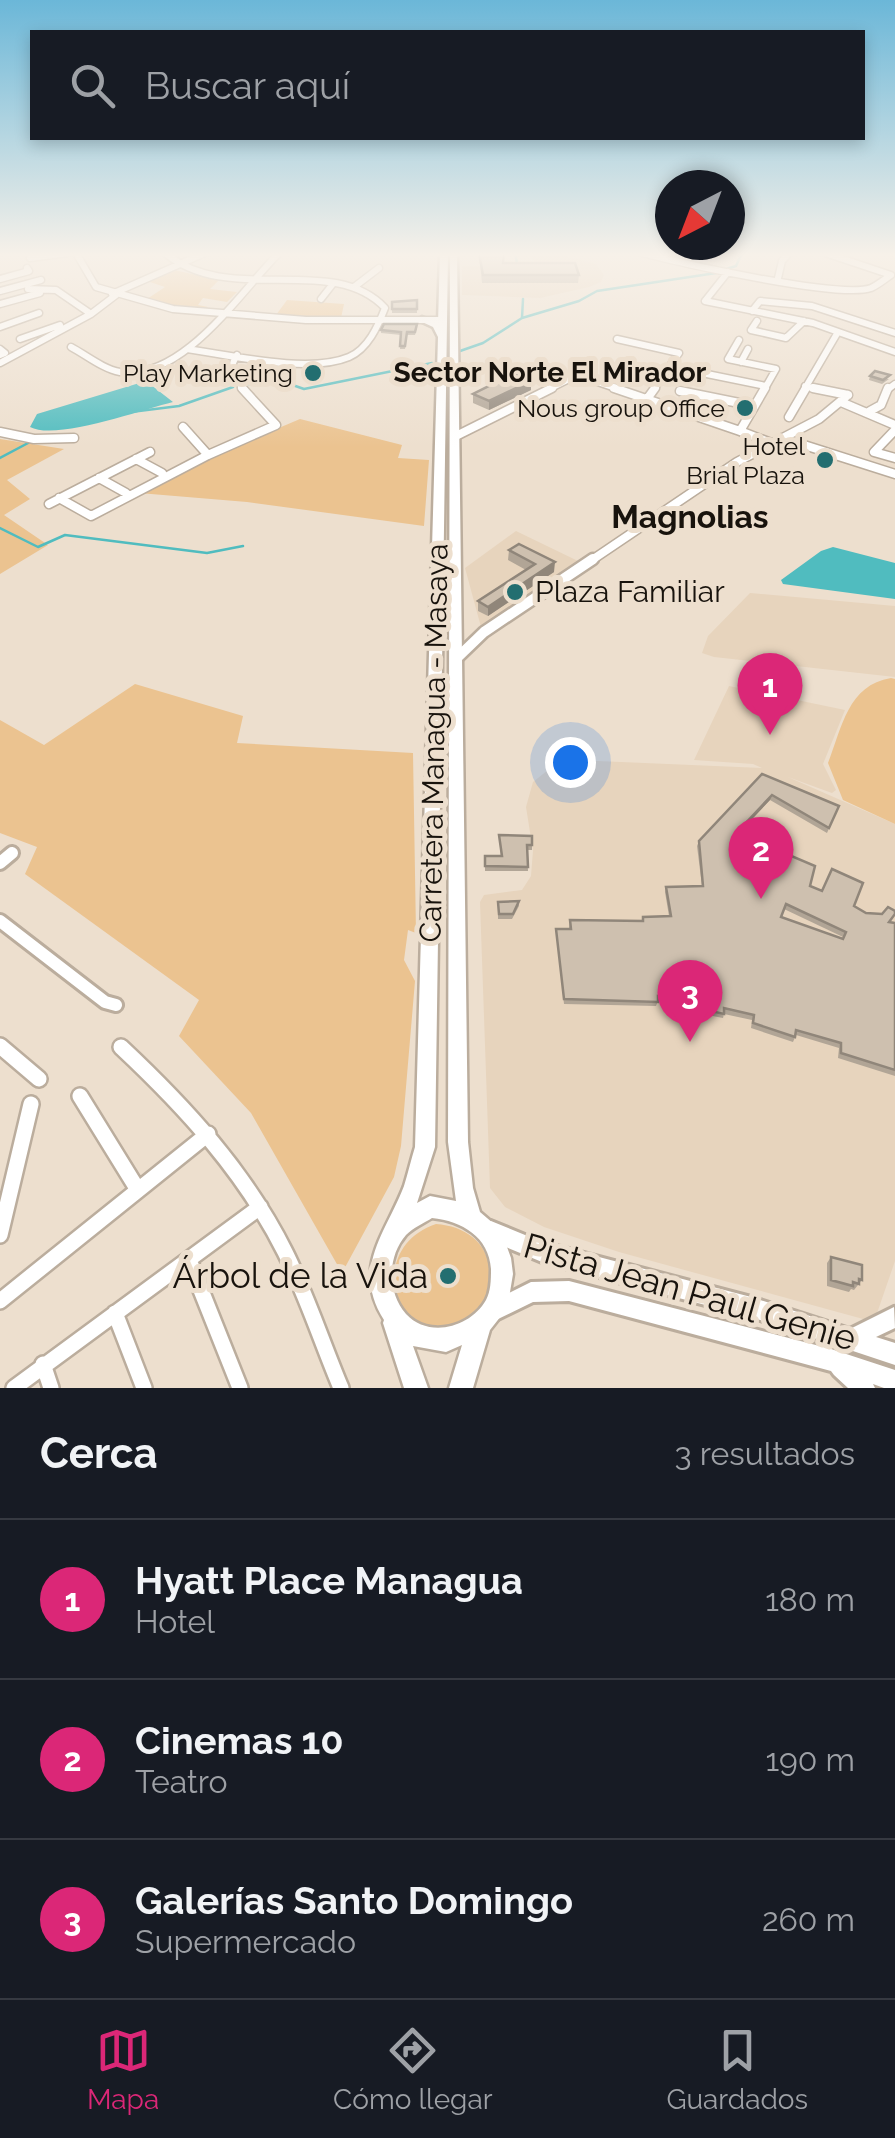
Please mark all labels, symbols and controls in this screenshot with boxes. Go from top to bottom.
search box [30,30,865,140]
icon: search [65,58,120,113]
text: Buscar aquí [145,63,350,108]
north arrow [655,170,745,260]
district label: Sector Norte El Mirador [394,356,707,389]
place label: Play Marketing [123,358,293,388]
marker: Play Marketing [302,362,324,384]
place label: Nous group Office [517,393,725,423]
marker: Nous group Office [734,397,756,419]
place label: Hotel Brial Plaza [686,431,805,490]
marker: Hotel Brial Plaza [814,449,836,471]
district label: Magnolias [611,498,769,535]
street label: Carretera Managua - Masaya [413,543,454,943]
place label: Plaza Familiar [535,574,725,609]
marker: Plaza Familiar [504,581,526,603]
pin: 1 [738,652,802,735]
your location [545,737,596,788]
pin: 2 [728,816,794,899]
pin: 3 [658,960,722,1042]
street label: Pista Jean Paul Genie [519,1224,861,1359]
place label: Árbol de la Vida [172,1255,428,1296]
marker: Árbol de la Vida [437,1265,459,1287]
text: Cerca [40,1429,158,1478]
text: 3 resultados [675,1435,855,1472]
text: Hyatt Place Managua [135,1558,523,1603]
text: 1 [65,1581,80,1618]
text: 180 m [765,1581,855,1618]
text: Hotel [135,1603,215,1640]
text: Cinemas 10 [135,1718,344,1763]
text: 2 [63,1741,82,1778]
text: 190 m [765,1741,855,1778]
text: Teatro [135,1763,228,1800]
text: Galerías Santo Domingo [135,1878,573,1923]
text: 3 [64,1901,81,1938]
text: 260 m [762,1901,855,1938]
text: Supermercado [135,1923,356,1960]
tab: Mapa [87,2023,159,2116]
tab: Cómo llegar [333,2023,493,2116]
tab: Guardados [666,2023,808,2116]

